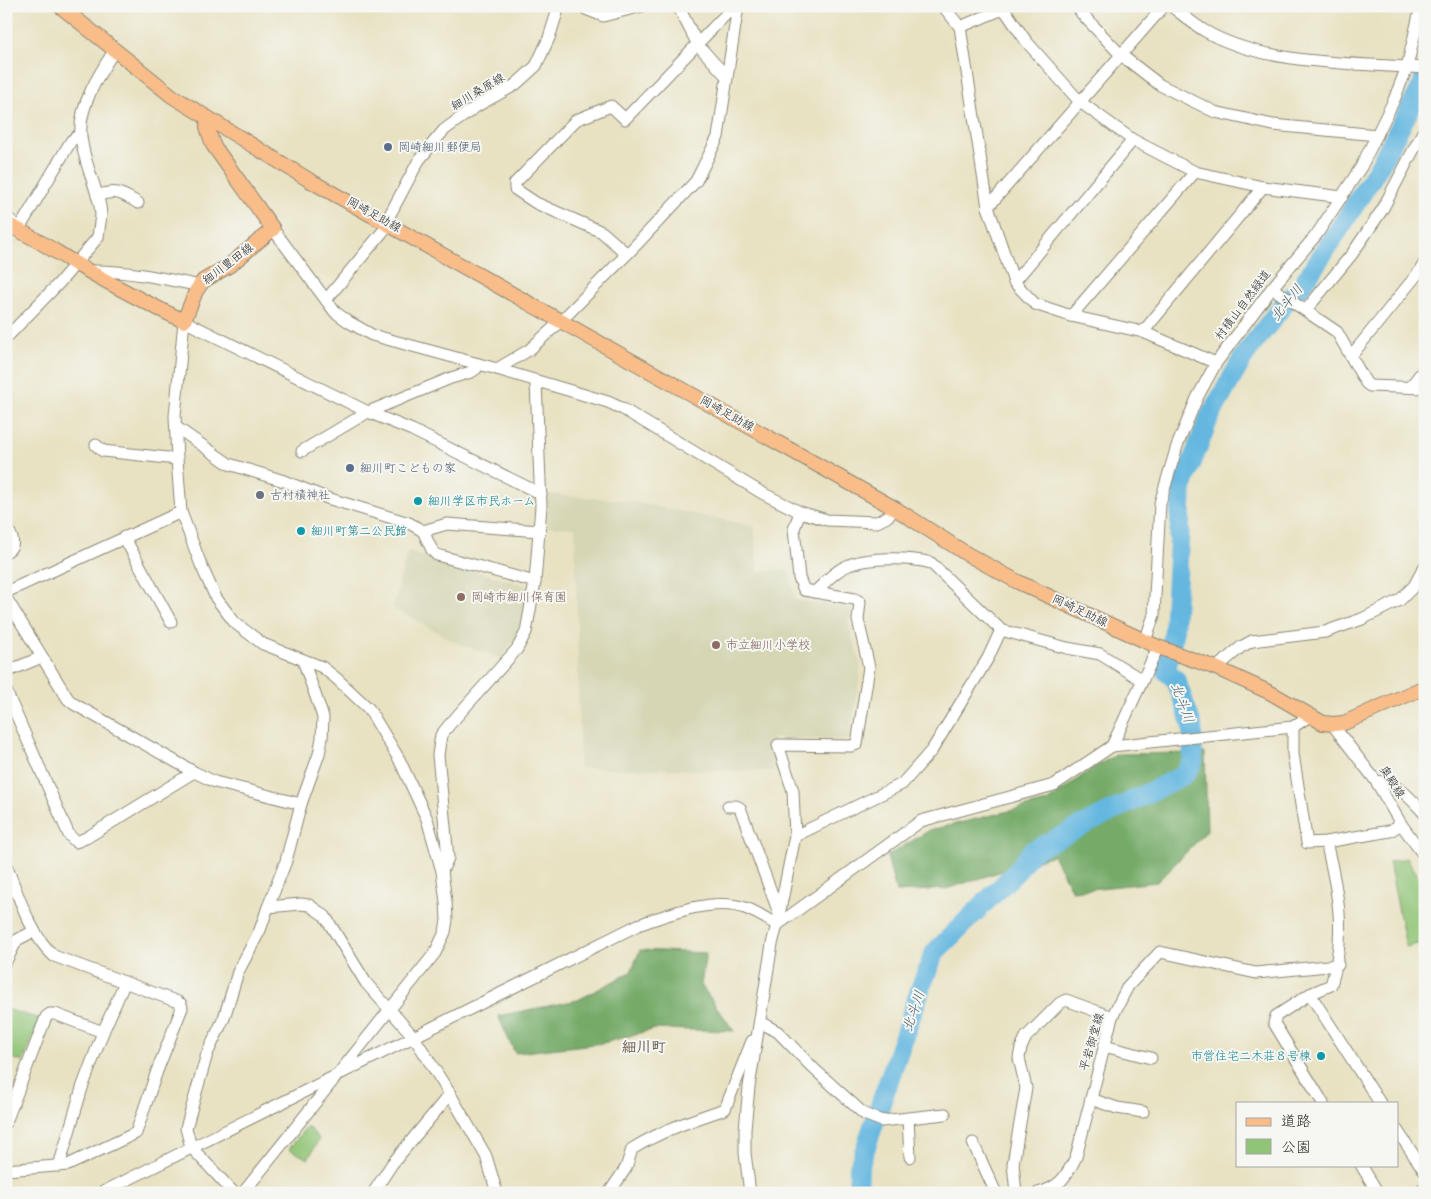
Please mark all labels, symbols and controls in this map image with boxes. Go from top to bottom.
street label: 細川桑原線 [447,68,509,116]
place label: 岡崎細川郵便局 [398,138,482,157]
marker: 岡崎細川郵便局 [382,141,394,153]
street label: 岡崎足助線 [343,192,405,238]
street label: 細川豊田線 [198,238,258,290]
street label: 村積山自然緑道 [1210,266,1276,344]
water label: 北斗川 [1265,280,1309,326]
street label: 岡崎足助線 [696,391,758,437]
place label: 細川町こどもの家 [360,459,456,478]
marker: 細川町こどもの家 [344,462,356,474]
place label: 古村積神社 [270,486,330,505]
marker: 古村積神社 [254,489,266,501]
place label: 細川学区市民ホーム [428,492,536,511]
marker: 細川学区市民ホーム [412,495,424,507]
place label: 細川町第二公民館 [311,522,407,541]
marker: 細川町第二公民館 [295,525,307,537]
place label: 岡崎市細川保育園 [471,588,567,607]
street label: 岡崎足助線 [1049,590,1111,632]
marker: 岡崎市細川保育園 [455,591,467,603]
place label: 市立細川小学校 [726,636,810,655]
marker: 市立細川小学校 [710,639,722,651]
water label: 北斗川 [1164,680,1200,726]
street label: 奥殿線 [1374,762,1410,802]
water label: 北斗川 [897,988,931,1034]
street label: 平岩御堂線 [1075,1011,1109,1073]
district label: 細川町 [621,1036,667,1060]
place label: 市営住宅二木荘８号棟 [1191,1047,1311,1066]
marker: 市営住宅二木荘８号棟 [1315,1050,1327,1062]
legend [1236,1102,1398,1166]
text: 道路 [1281,1110,1311,1134]
text: 公園 [1281,1136,1311,1160]

